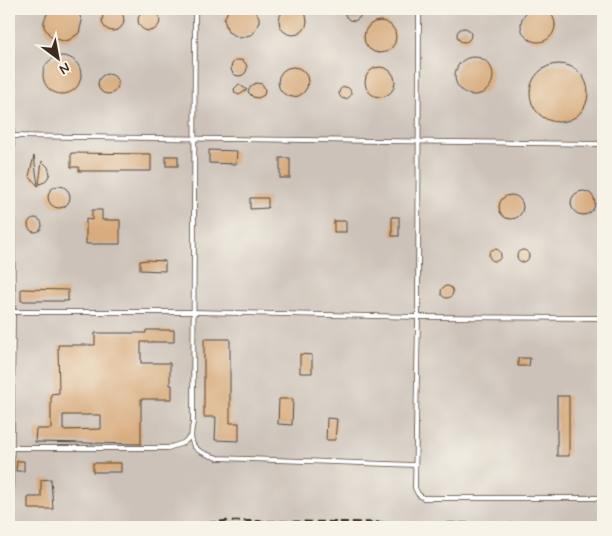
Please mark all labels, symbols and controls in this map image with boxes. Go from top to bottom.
north arrow [32,32,82,82]
text: N [56,58,73,78]

